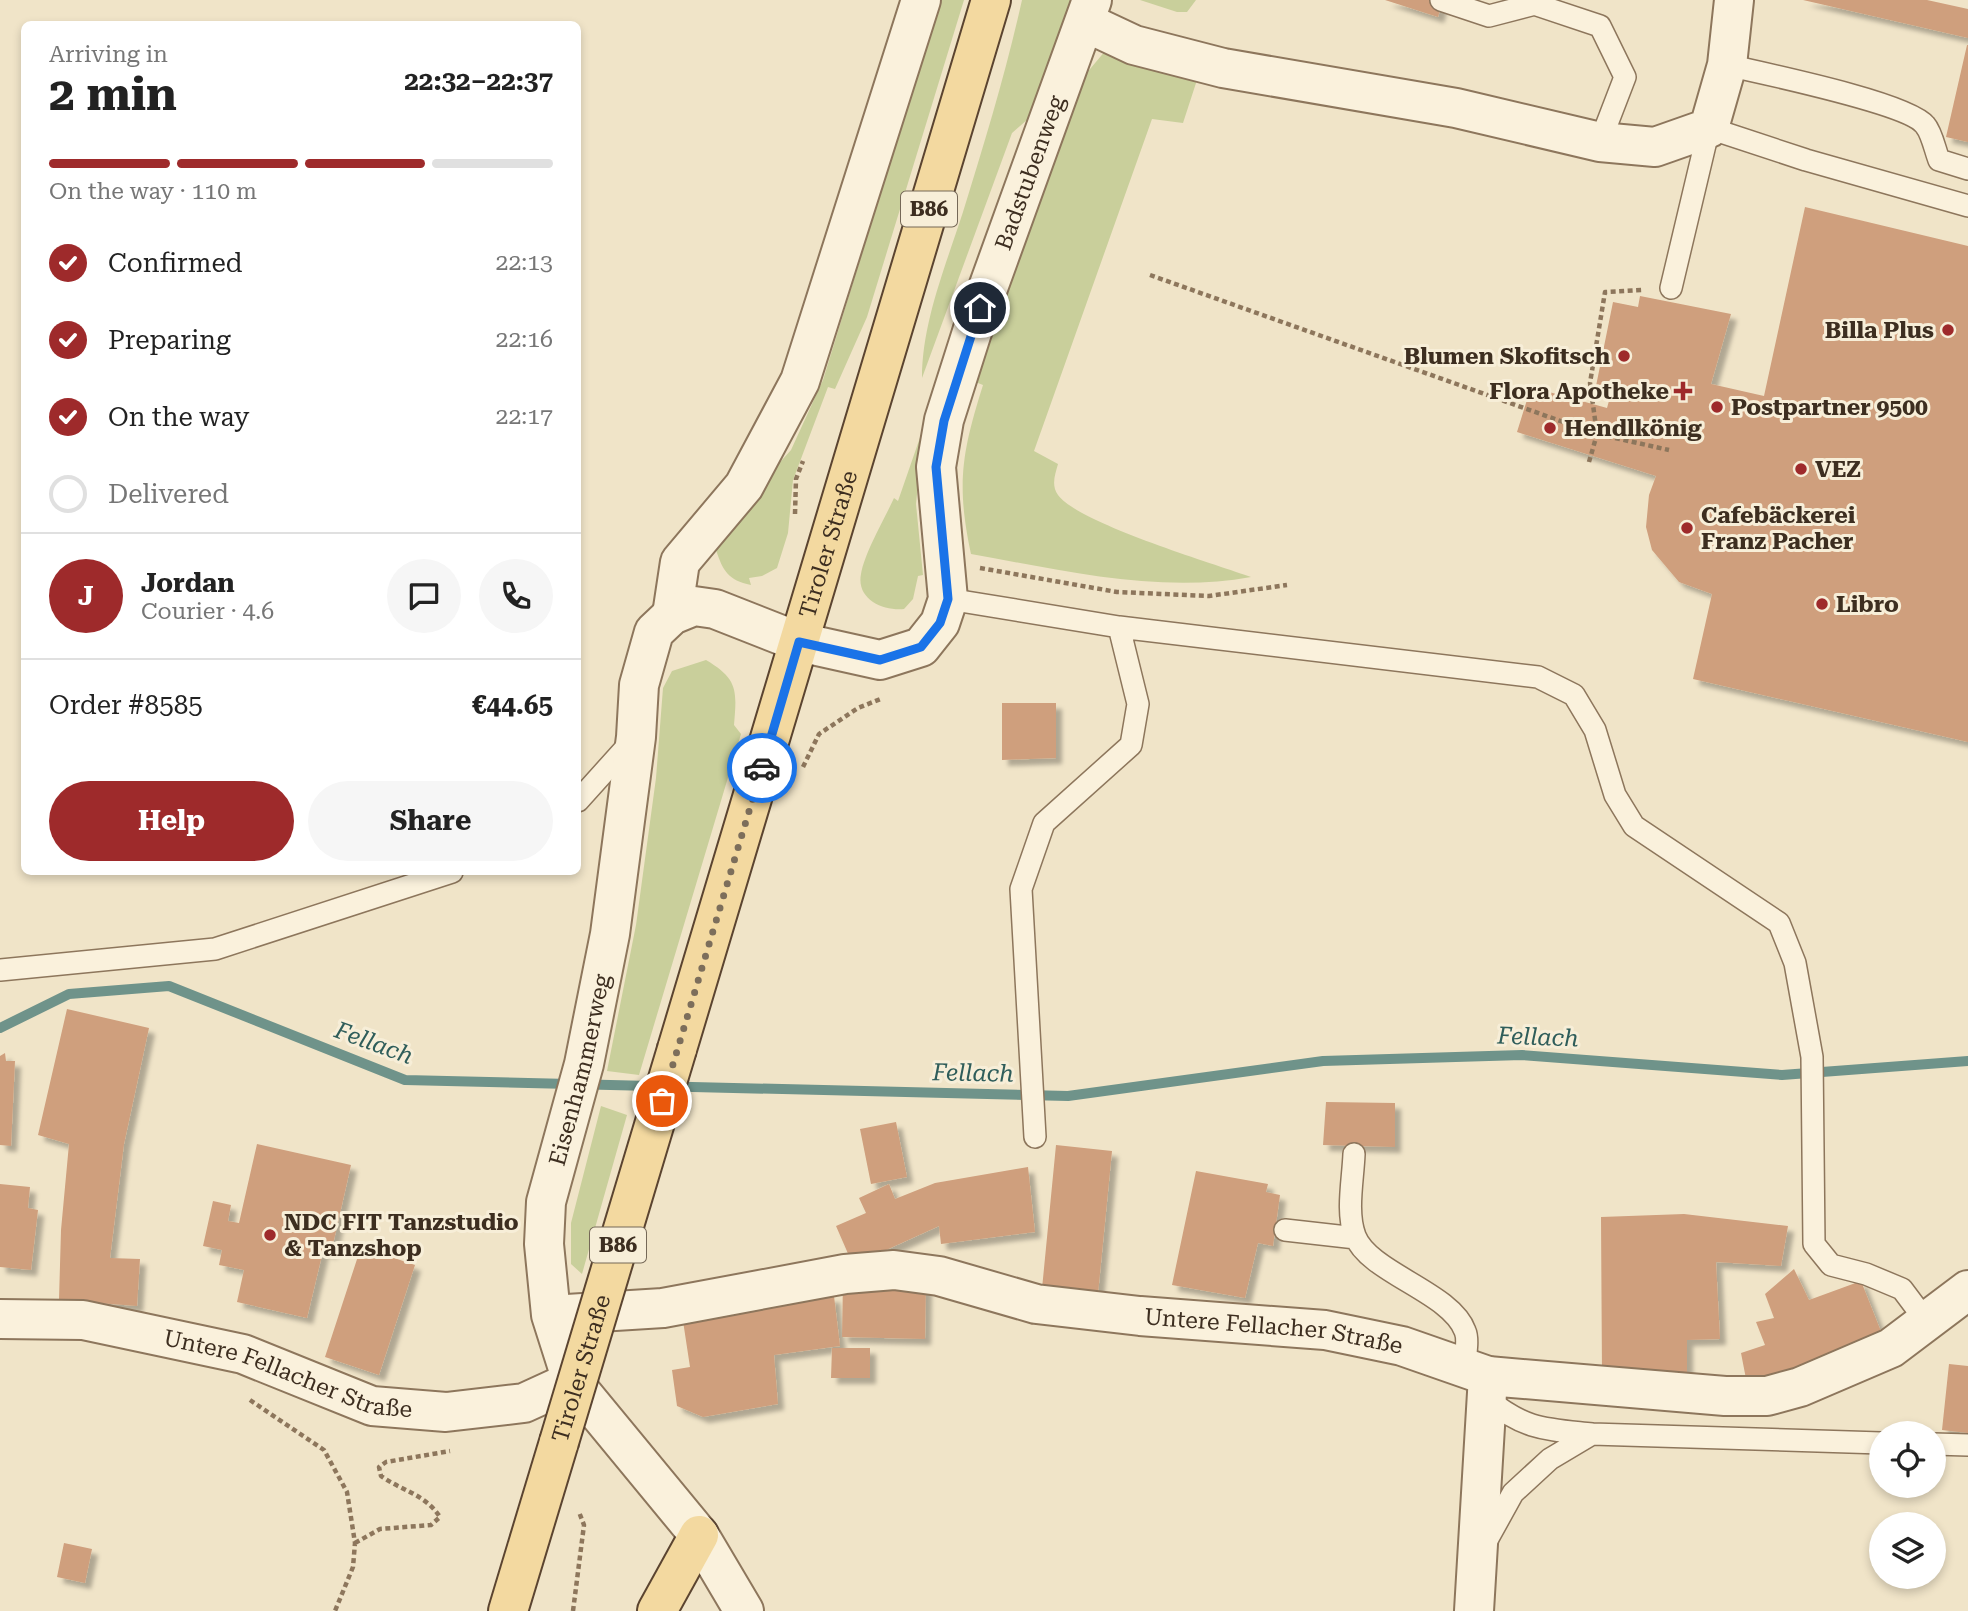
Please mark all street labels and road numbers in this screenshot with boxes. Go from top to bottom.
street label: Badstubenweg [990,92,1070,254]
road number: B86 [901,192,957,227]
street label: Tiroler Straße [794,467,863,621]
street label: Eisenhammerweg [544,972,616,1169]
road number: B86 [590,1228,646,1262]
street label: Tiroler Straße [547,1291,616,1445]
street label: Untere Fellacher Straße [1143,1303,1405,1360]
street label: Untere Fellacher Straße [161,1324,413,1423]

